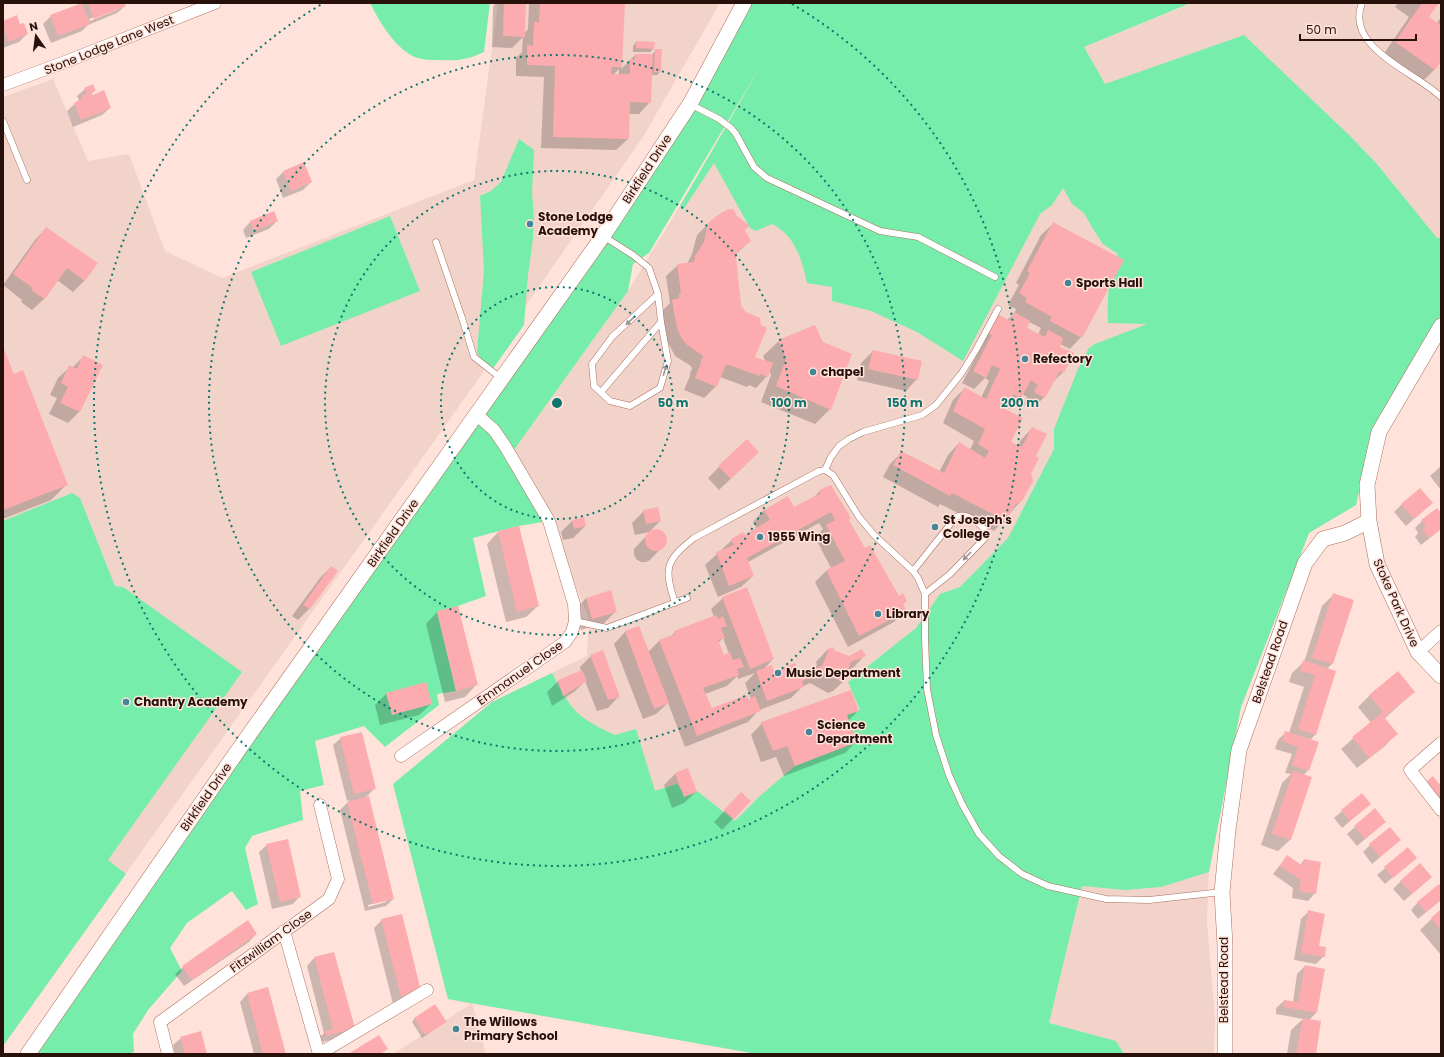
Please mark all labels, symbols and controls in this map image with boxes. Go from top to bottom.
street label: Stone Lodge Lane West [41,11,176,78]
north arrow [16,16,56,56]
scale bar [1300,16,1416,42]
text: N [28,18,40,35]
text: 50 m [1306,21,1337,38]
street label: Birkfield Drive [618,131,675,207]
place label: Stone Lodge Academy [538,208,614,239]
marker: Stone Lodge Academy [525,219,535,229]
place label: Sports Hall [1076,274,1142,291]
marker: Sports Hall [1063,278,1073,288]
one-way arrow [625,316,635,326]
place label: Refectory [1033,350,1093,367]
marker: Refectory [1020,354,1030,364]
place label: chapel [821,363,864,380]
one-way arrow [662,364,668,376]
marker: chapel [808,367,818,377]
text: 50 m [658,394,689,411]
text: 100 m [771,394,807,411]
text: 150 m [887,394,923,411]
text: 200 m [1001,394,1039,411]
centre of rings [550,396,564,410]
street label: Birkfield Drive [363,495,422,570]
place label: St Joseph's College [943,511,1012,542]
marker: St Joseph's College [930,522,940,532]
place label: 1955 Wing [768,528,830,545]
marker: 1955 Wing [755,532,765,542]
one-way arrow [963,551,972,561]
street label: Stoke Park Drive [1369,556,1424,650]
place label: Library [886,605,930,622]
marker: Library [873,609,883,619]
street label: Belstead Road [1247,618,1292,705]
street label: Emmanuel Close [473,637,566,709]
place label: Music Department [786,664,901,681]
marker: Music Department [773,668,783,678]
place label: Chantry Academy [134,693,248,710]
marker: Chantry Academy [121,697,131,707]
place label: Science Department [817,716,893,747]
marker: Science Department [804,727,814,737]
street label: Birkfield Drive [176,759,235,834]
street label: Fitzwilliam Close [226,905,315,976]
street label: Belstead Road [1215,937,1232,1023]
place label: The Willows Primary School [464,1013,558,1044]
marker: The Willows Primary School [451,1024,461,1034]

